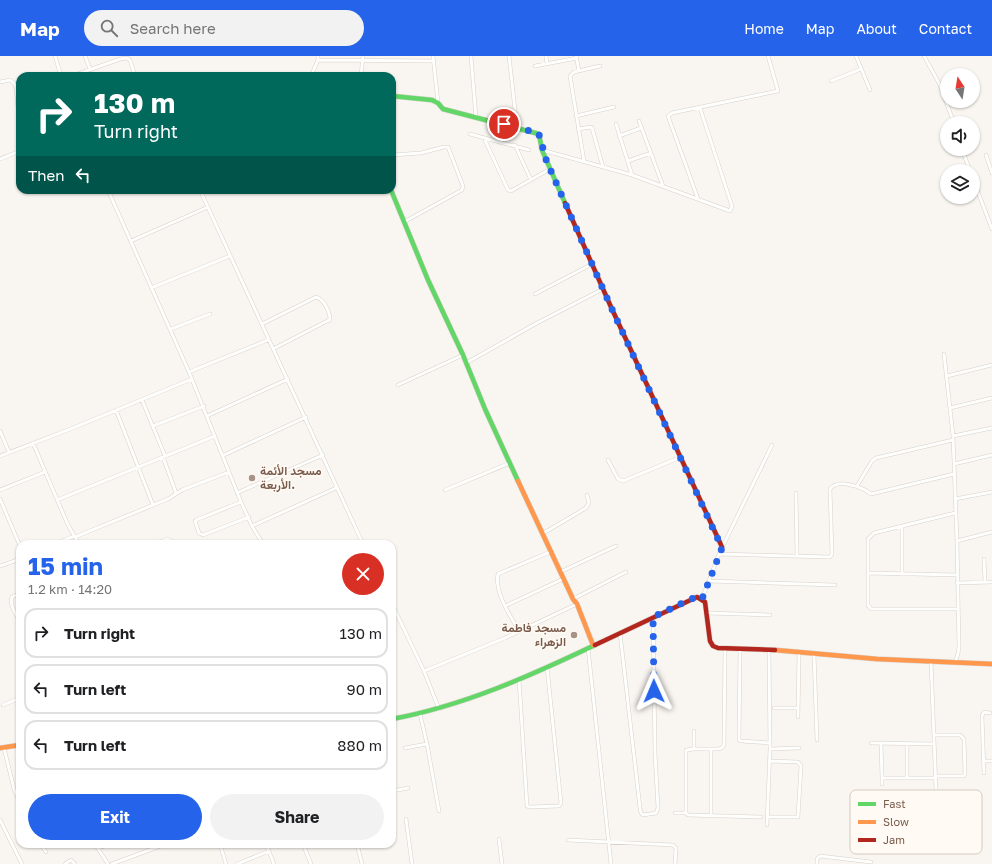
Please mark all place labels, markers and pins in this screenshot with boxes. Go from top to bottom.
pin [487,107,521,141]
place label: مسجد الأئمة الأربعة. [260,463,322,493]
marker: مسجد الأئمة الأربعة. [247,473,257,483]
place label: مسجد فاطمة الزهراء [502,620,566,650]
marker: مسجد فاطمة الزهراء [569,630,579,640]

